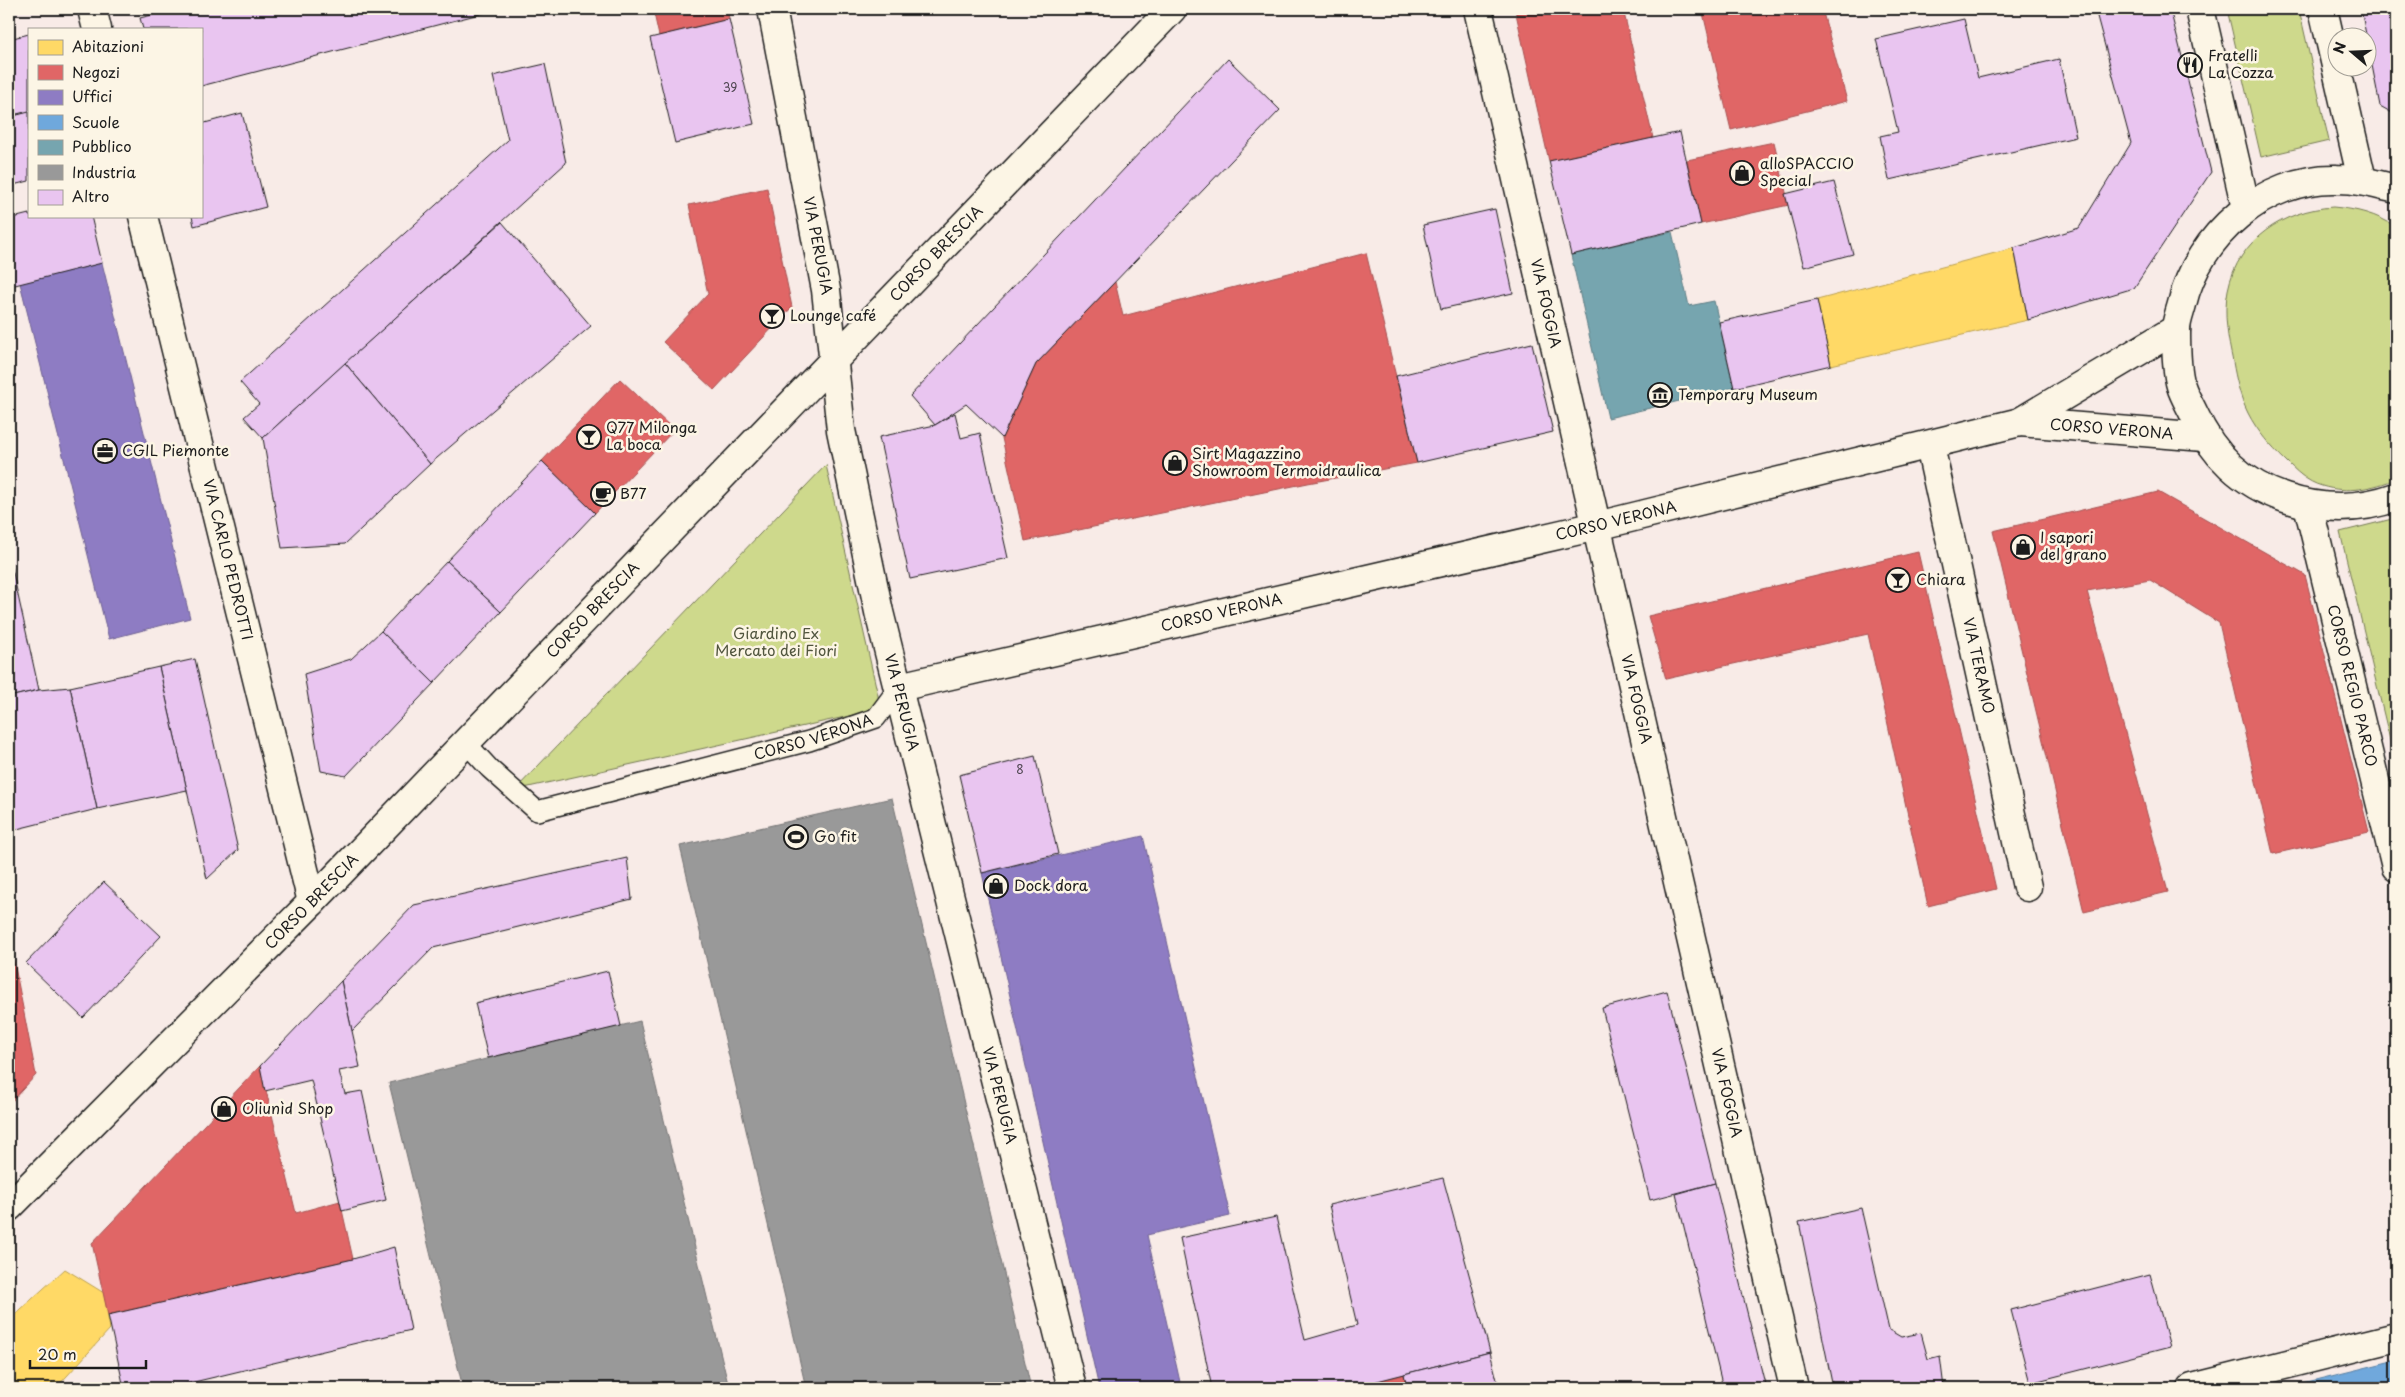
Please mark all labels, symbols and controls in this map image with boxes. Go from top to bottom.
legend [28,28,202,218]
north arrow [2328,28,2378,78]
text: Abitazioni [72,34,144,57]
text: N [2328,39,2351,56]
place label: Fratelli La Cozza [2208,43,2274,83]
restaurant icon: Fratelli La Cozza [2177,52,2203,78]
text: Negozi [72,60,120,83]
house number: 39 [723,78,737,96]
text: Uffici [72,84,112,107]
text: Scuole [72,110,120,133]
text: Pubblico [72,134,132,157]
place label: alloSPACCIO Special [1760,151,1854,191]
text: Industria [72,160,136,183]
shop icon: alloSPACCIO Special [1729,160,1755,186]
text: Altro [72,184,109,207]
street label: VIA PERUGIA [798,194,840,297]
street label: CORSO BRESCIA [883,199,987,306]
street label: VIA FOGGIA [1526,256,1568,350]
bar icon: Lounge café [759,303,785,329]
place label: Lounge café [790,303,876,326]
museum icon: Temporary Museum [1647,382,1673,408]
place label: Temporary Museum [1678,382,1818,405]
street label: CORSO VERONA [2049,411,2174,444]
place label: Q77 Milonga La boca [606,415,697,455]
bar icon: Q77 Milonga La boca [576,424,602,450]
office icon: CGIL Piemonte [92,438,118,464]
place label: CGIL Piemonte [122,438,229,461]
place label: Sirt Magazzino Showroom Termoidraulica [1192,441,1382,481]
shop icon: Sirt Magazzino Showroom Termoidraulica [1162,450,1188,476]
street label: VIA CARLO PEDROTTI [198,476,260,642]
cafe icon: B77 [590,481,616,507]
place label: B77 [620,481,646,504]
street label: CORSO VERONA [1553,494,1679,545]
place label: I sapori del grano [2040,525,2107,565]
shop icon: I sapori del grano [2010,534,2036,560]
street label: CORSO BRESCIA [540,556,644,663]
bar icon: Chiara [1885,567,1911,593]
place label: Chiara [1916,567,1966,590]
street label: CORSO VERONA [1158,586,1284,636]
street label: CORSO REGIO PARCO [2323,602,2384,769]
street label: VIA TERAMO [1958,615,2002,716]
park label: Giardino Ex Mercato dei Fiori [715,621,837,661]
street label: VIA PERUGIA [880,651,926,753]
street label: VIA FOGGIA [1616,652,1659,746]
street label: CORSO VERONA [751,707,876,765]
house number: 8 [1016,760,1024,778]
sports icon: Go fit [783,824,809,850]
place label: Go fit [814,824,857,847]
street label: CORSO BRESCIA [258,848,363,954]
shop icon: Dock dora [983,873,1009,899]
place label: Dock dora [1014,873,1089,896]
street label: VIA PERUGIA [977,1044,1024,1146]
street label: VIA FOGGIA [1706,1046,1749,1140]
shop icon: Oliunìd Shop [211,1096,237,1122]
place label: Oliunìd Shop [242,1096,333,1119]
scale bar [30,1337,146,1369]
text: 20 m [38,1342,77,1365]

